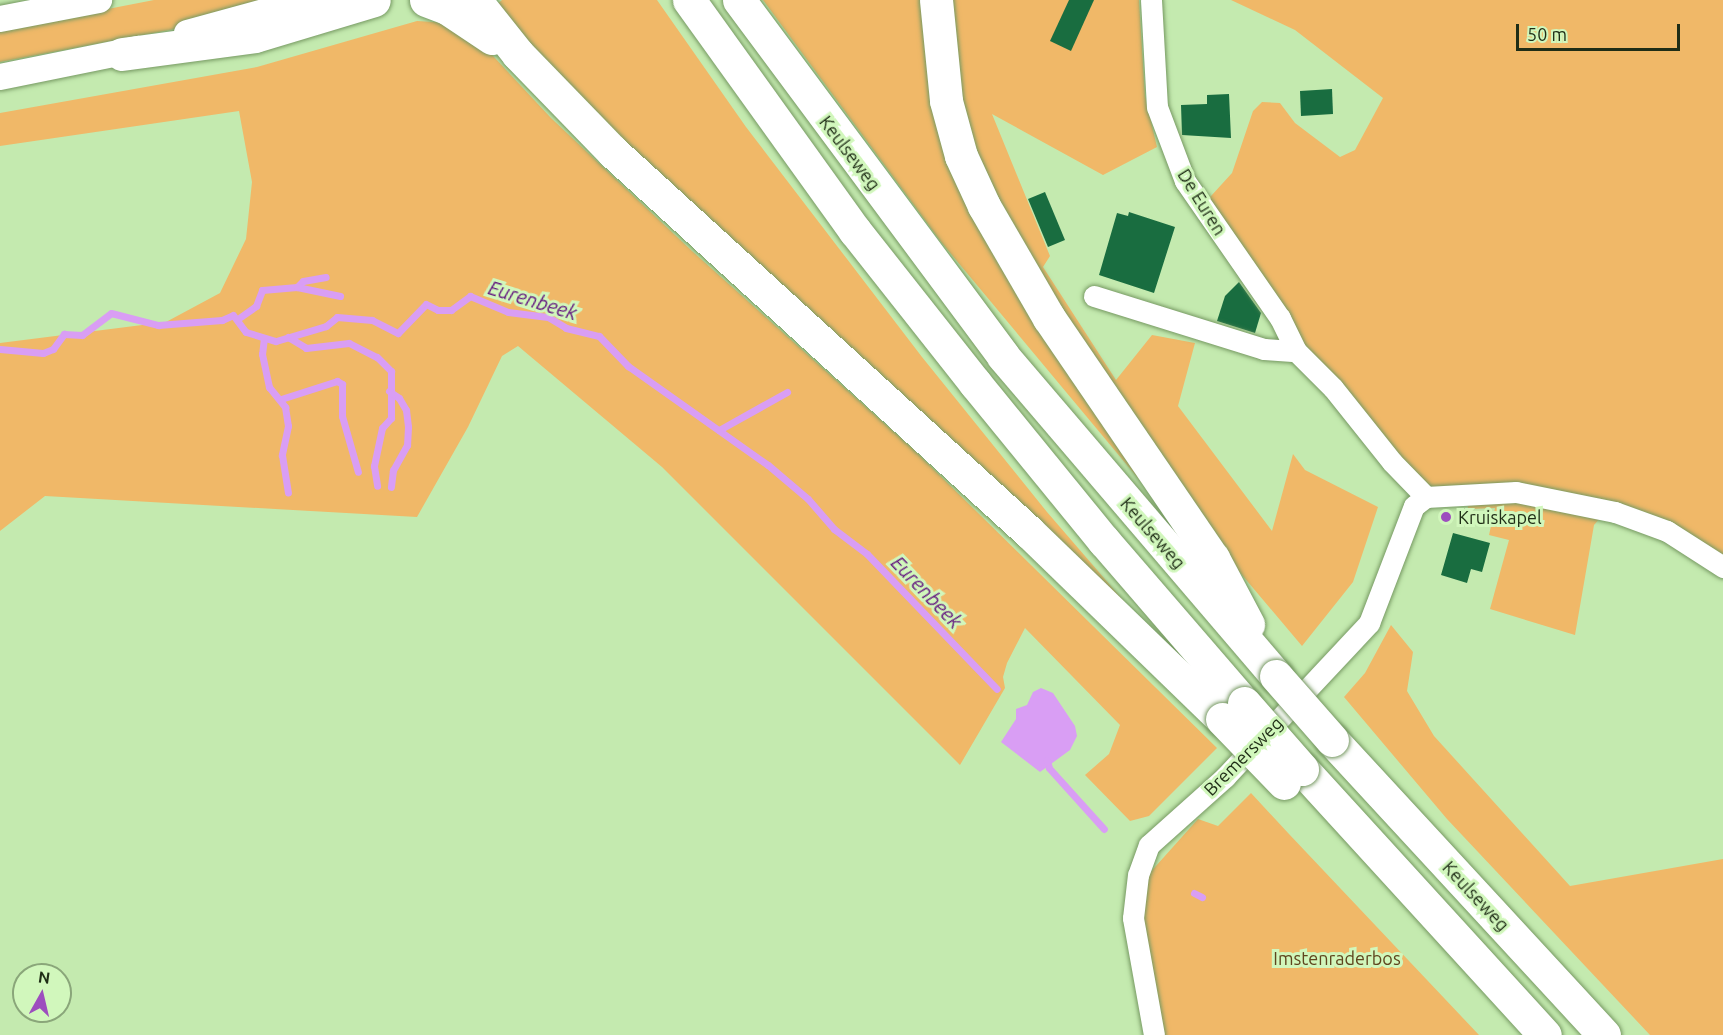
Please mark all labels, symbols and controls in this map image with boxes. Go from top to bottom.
scale bar [1519,12,1682,50]
text: 50 m [1527,24,1567,44]
street label: Keulseweg [815,112,885,194]
street label: De Euren [1173,165,1231,239]
water label: Eurenbeek [486,275,580,325]
street label: Keulseweg [1116,493,1190,573]
place label: Kruiskapel [1458,506,1542,528]
marker: Kruiskapel [1439,510,1453,524]
water label: Eurenbeek [886,551,968,633]
street label: Bremersweg [1199,712,1287,800]
street label: Keulseweg [1438,857,1514,935]
park label: Imstenraderbos [1273,947,1401,969]
north arrow [12,963,72,1023]
text: N [37,967,51,987]

